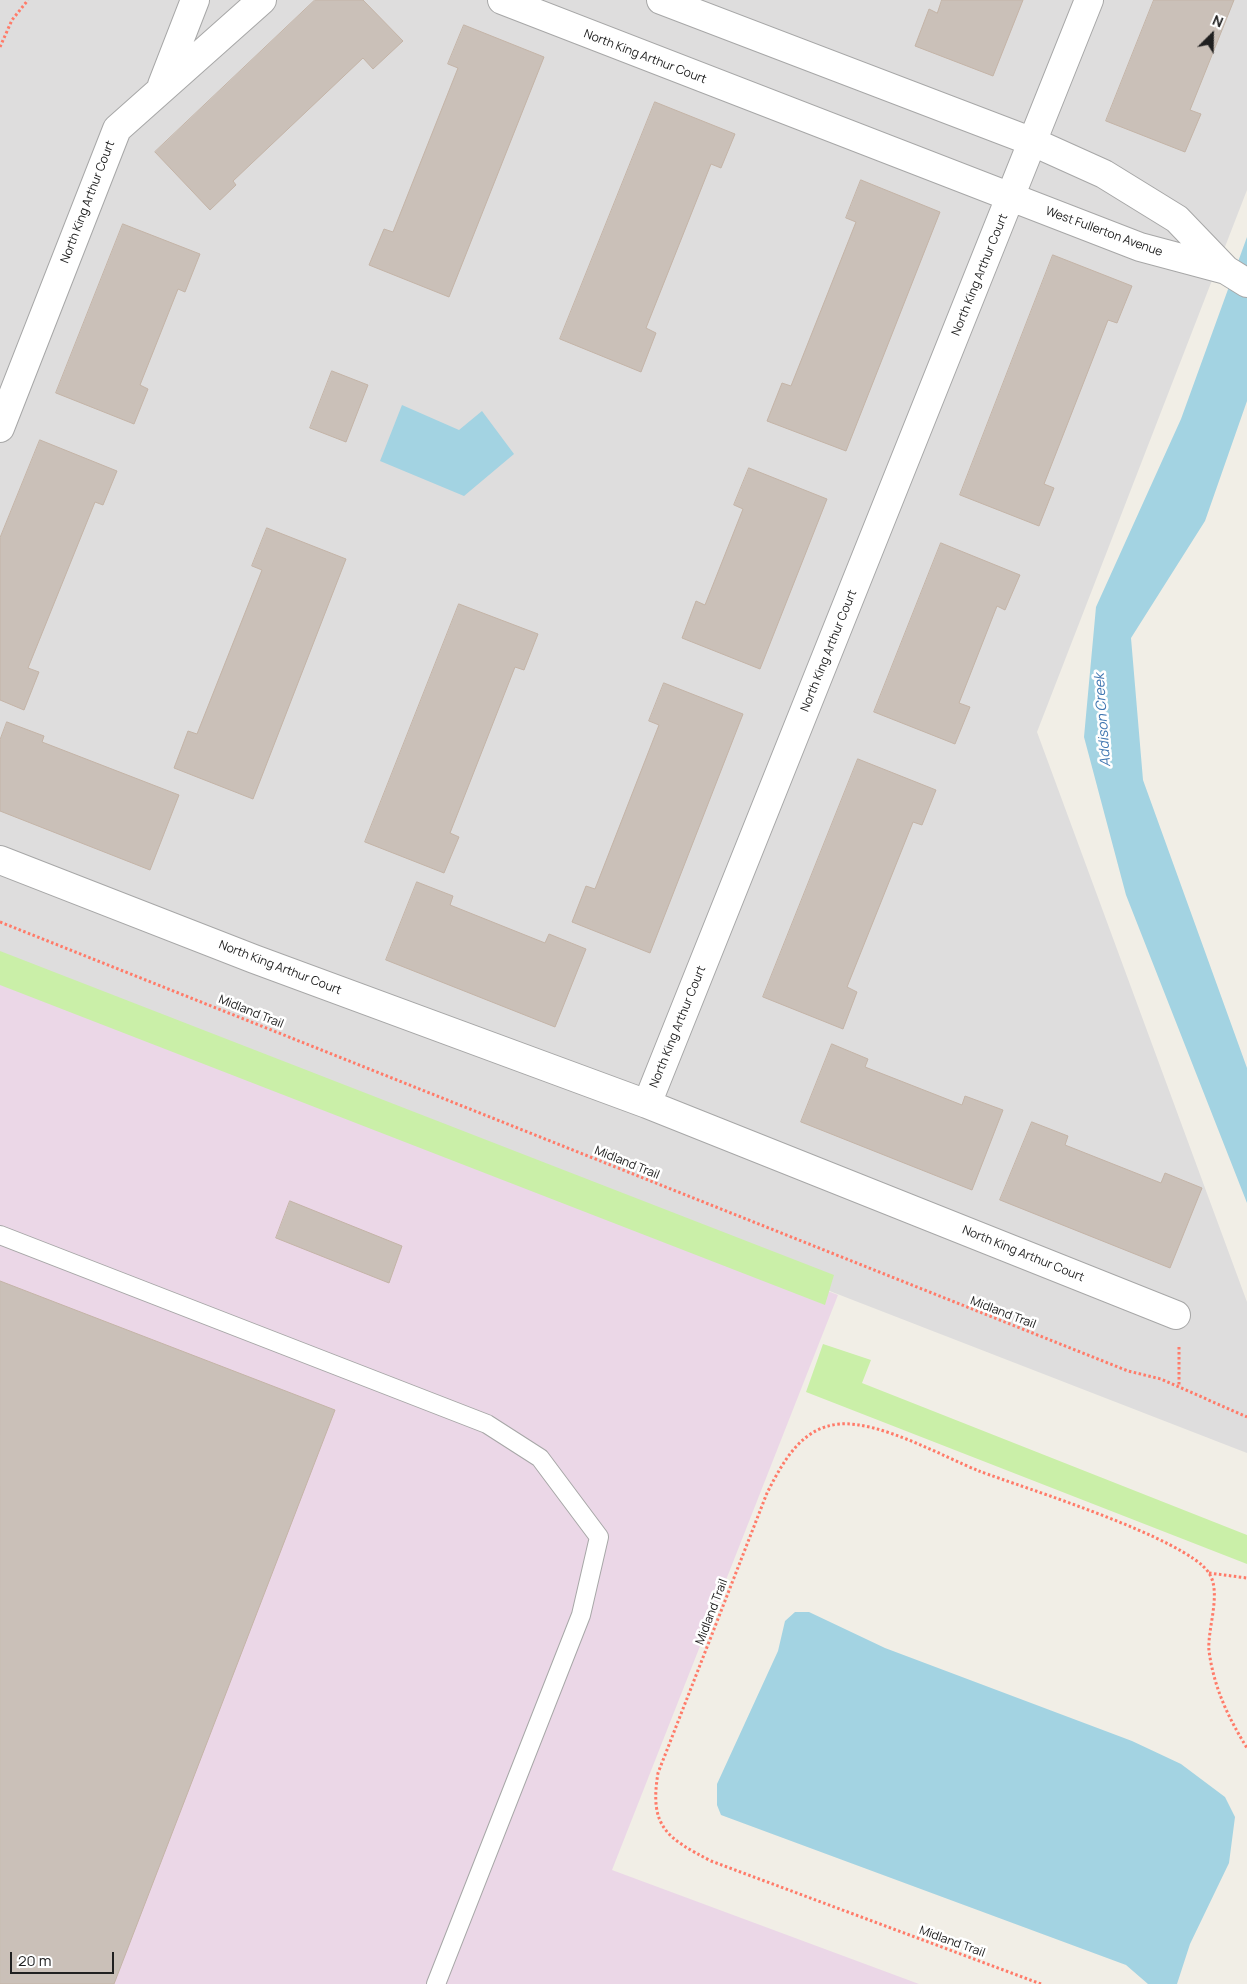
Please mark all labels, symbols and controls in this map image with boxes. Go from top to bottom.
north arrow [1187,10,1237,60]
text: N [1210,10,1226,31]
street label: North King Arthur Court [582,27,708,87]
street label: North King Arthur Court [58,139,118,265]
street label: West Fullerton Avenue [1044,204,1164,260]
street label: North King Arthur Court [949,212,1011,338]
street label: North King Arthur Court [798,588,860,714]
water label: Addison Creek [1091,673,1115,767]
street label: North King Arthur Court [217,938,343,998]
street label: North King Arthur Court [647,964,709,1090]
street label: Midland Trail [216,992,286,1032]
street label: Midland Trail [592,1143,662,1183]
street label: North King Arthur Court [960,1223,1086,1285]
street label: Midland Trail [968,1294,1038,1332]
street label: Midland Trail [693,1577,731,1647]
street label: Midland Trail [917,1923,987,1961]
scale bar [12,1942,116,1974]
text: 20 m [18,1950,51,1971]

